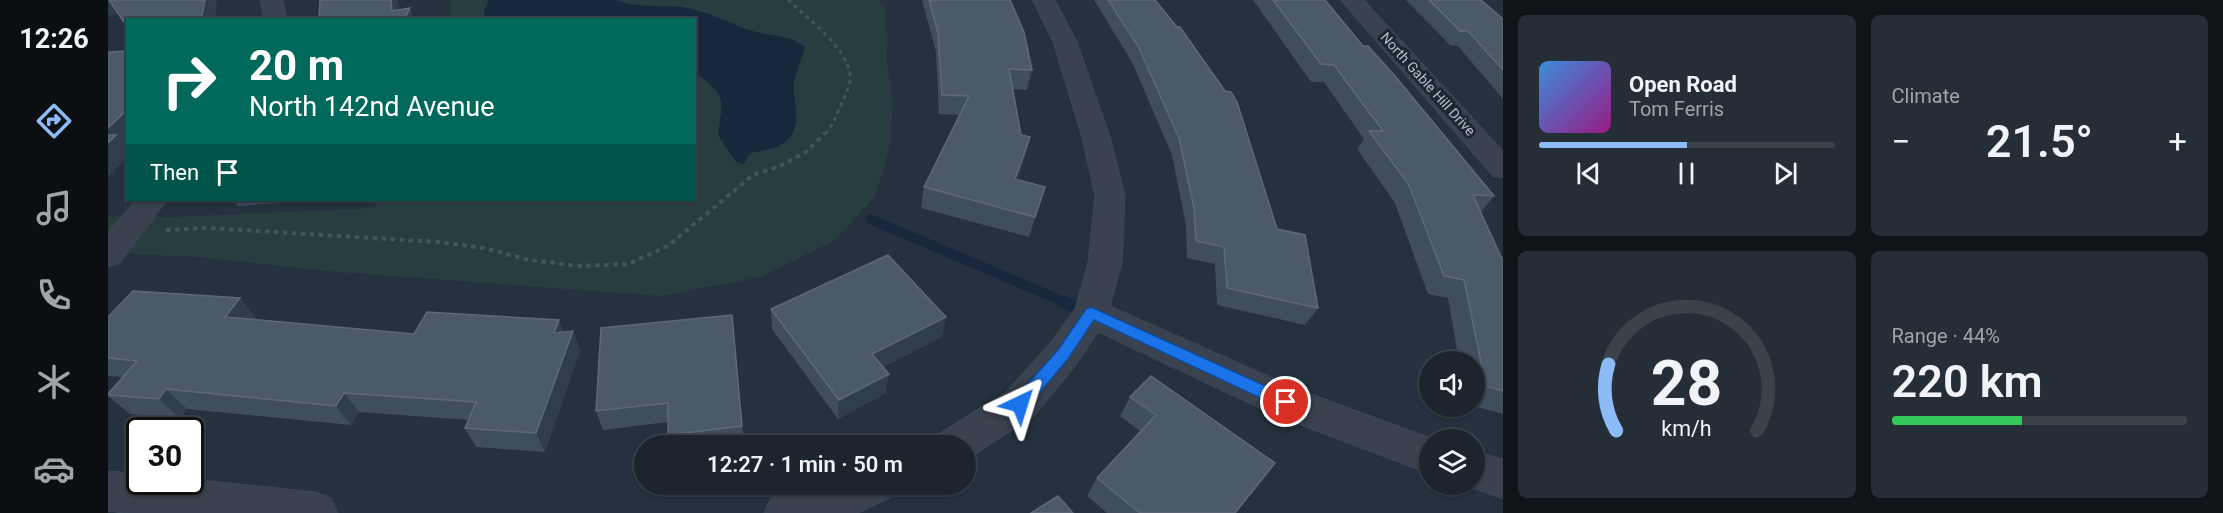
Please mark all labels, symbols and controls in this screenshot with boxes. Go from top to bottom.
text: 12:26 [19,23,89,55]
street label: North Gable Hill Drive [1377,29,1479,139]
text: 20 m [249,41,344,90]
icon: right [150,42,228,120]
text: Open Road [1629,72,1737,97]
text: Climate [1892,84,1960,108]
text: North 142nd Avenue [249,91,495,123]
text: Tom Ferris [1629,97,1724,121]
icon: directions [33,100,75,142]
text: 21.5° [1986,115,2093,168]
text: − [1892,122,1910,161]
text: + [2168,122,2187,161]
icon: arrive [211,156,244,189]
icon: previous [1572,157,1605,190]
icon: pause [1670,157,1703,190]
icon: next [1769,157,1802,190]
text: Then [150,160,199,185]
icon: music [33,187,75,229]
icon: phone [33,274,75,316]
text: Range · 44% [1892,324,2000,348]
text: 28 [1651,347,1723,420]
map controls [1419,351,1485,495]
button: sound [1419,351,1485,417]
text: 220 km [1892,355,2043,408]
icon: climate [33,361,75,403]
position arrow [988,372,1052,436]
pin [1260,376,1311,427]
icon: arrive [1269,385,1302,418]
speed limit sign: 30 [126,417,204,495]
text: km/h [1662,417,1712,442]
button: layers [1419,429,1485,495]
icon: car [33,448,75,490]
text: 12:27 · 1 min · 50 m [707,452,903,477]

